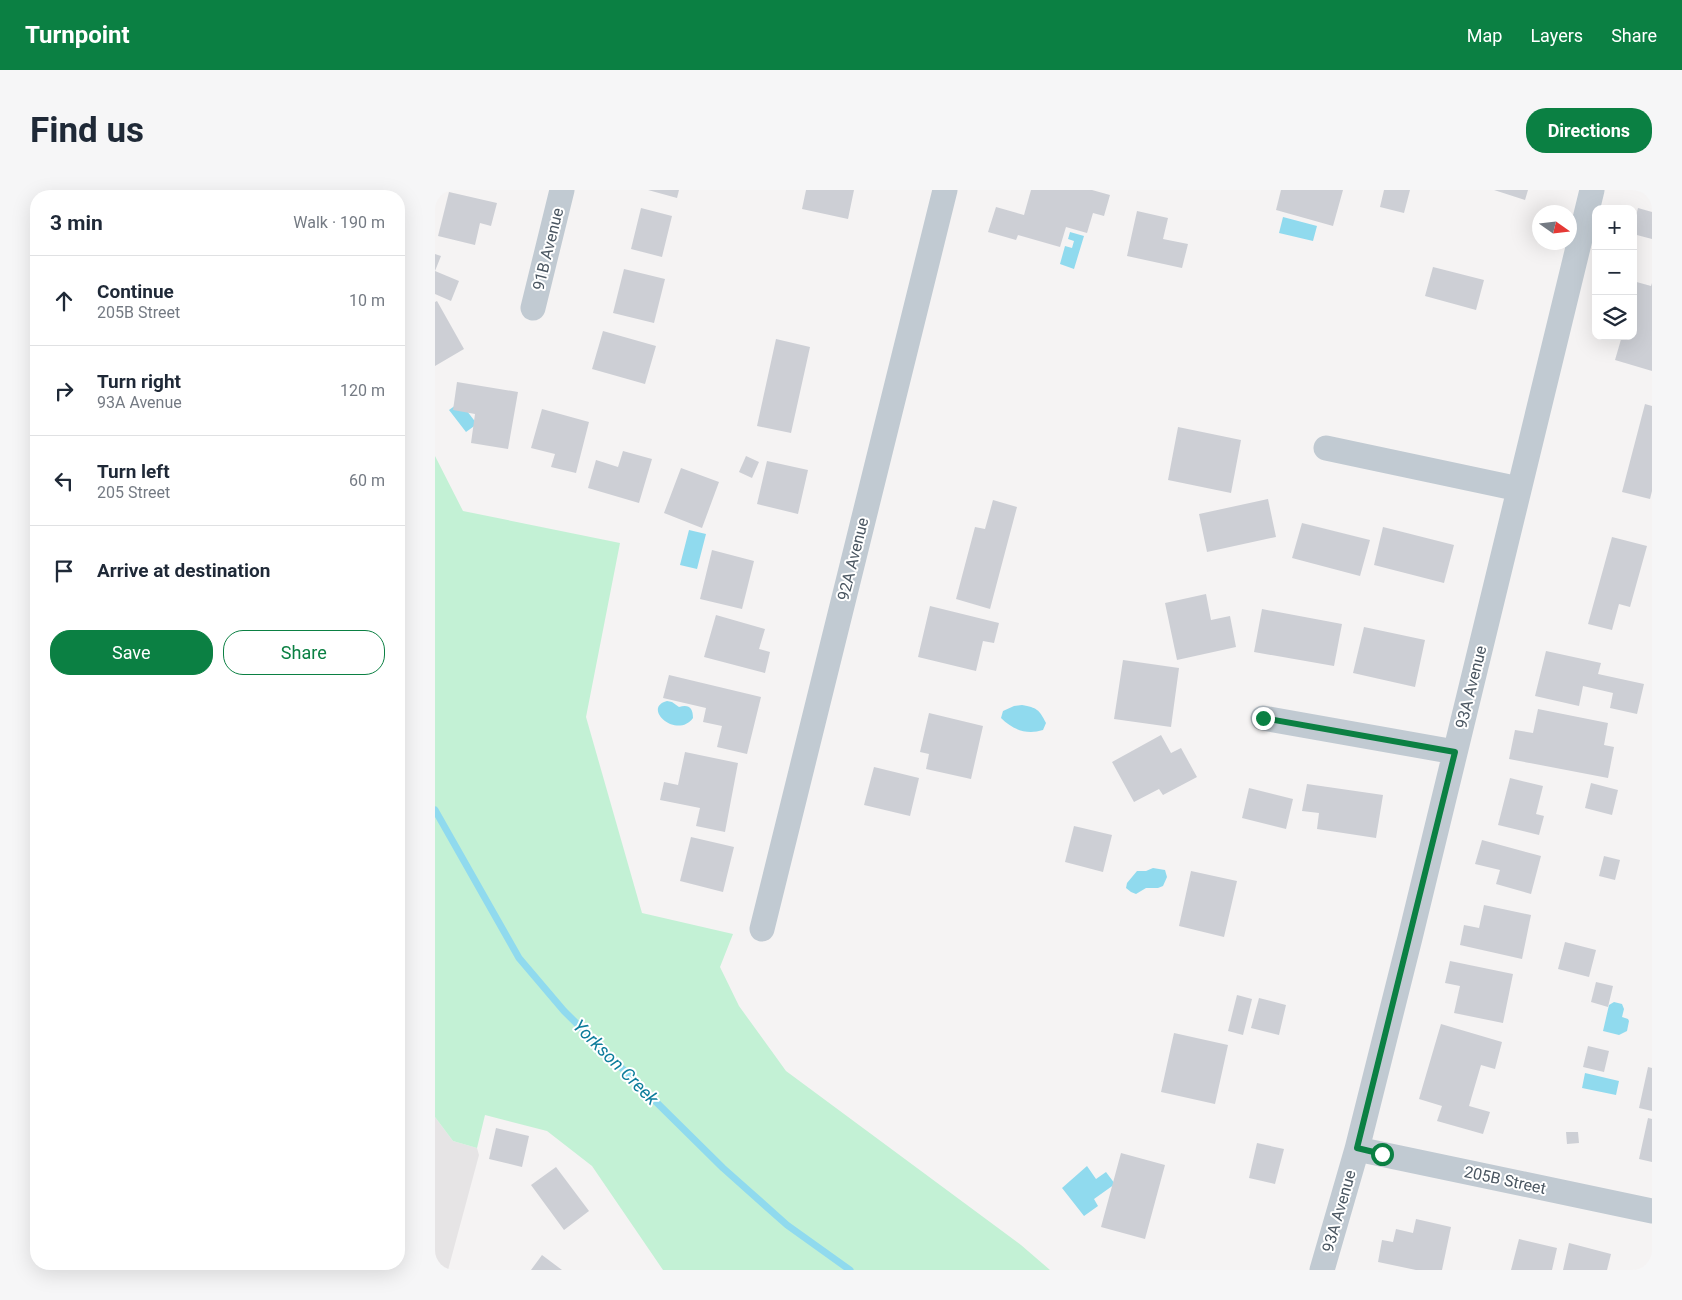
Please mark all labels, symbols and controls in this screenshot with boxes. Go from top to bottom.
text: Turnpoint [25,21,130,49]
text: Map [1467,25,1502,46]
text: Layers [1530,25,1583,46]
text: Share [1611,25,1657,46]
button: Directions [1526,108,1652,153]
text: Find us [30,110,144,151]
north arrow [1532,205,1577,250]
map controls [1592,205,1637,340]
button: + [1592,205,1637,250]
street label: 91B Avenue [529,206,567,292]
text: 3 min [50,211,103,235]
text: Walk · 190 m [293,213,385,232]
button: − [1592,250,1637,295]
text: Continue [97,280,174,303]
icon: ahead [50,287,78,315]
text: 10 m [349,291,385,310]
button: layers [1592,295,1637,340]
text: 205B Street [97,303,180,322]
text: Turn right [97,370,181,393]
icon: right [50,377,78,405]
text: 120 m [340,381,385,400]
text: 93A Avenue [97,393,182,412]
text: Turn left [97,460,170,483]
icon: left [50,467,78,495]
text: 60 m [349,471,385,490]
text: 205 Street [97,483,170,502]
street label: 92A Avenue [834,516,872,602]
icon: arrive [50,557,78,585]
text: Arrive at destination [97,559,270,582]
button: Save [50,630,213,675]
button: Share [223,630,385,675]
street label: 93A Avenue [1452,644,1490,730]
route end [1252,707,1275,730]
water label: Yorkson Creek [569,1015,664,1110]
route start [1371,1143,1394,1166]
street label: 205B Street [1462,1162,1548,1198]
street label: 93A Avenue [1318,1168,1360,1254]

